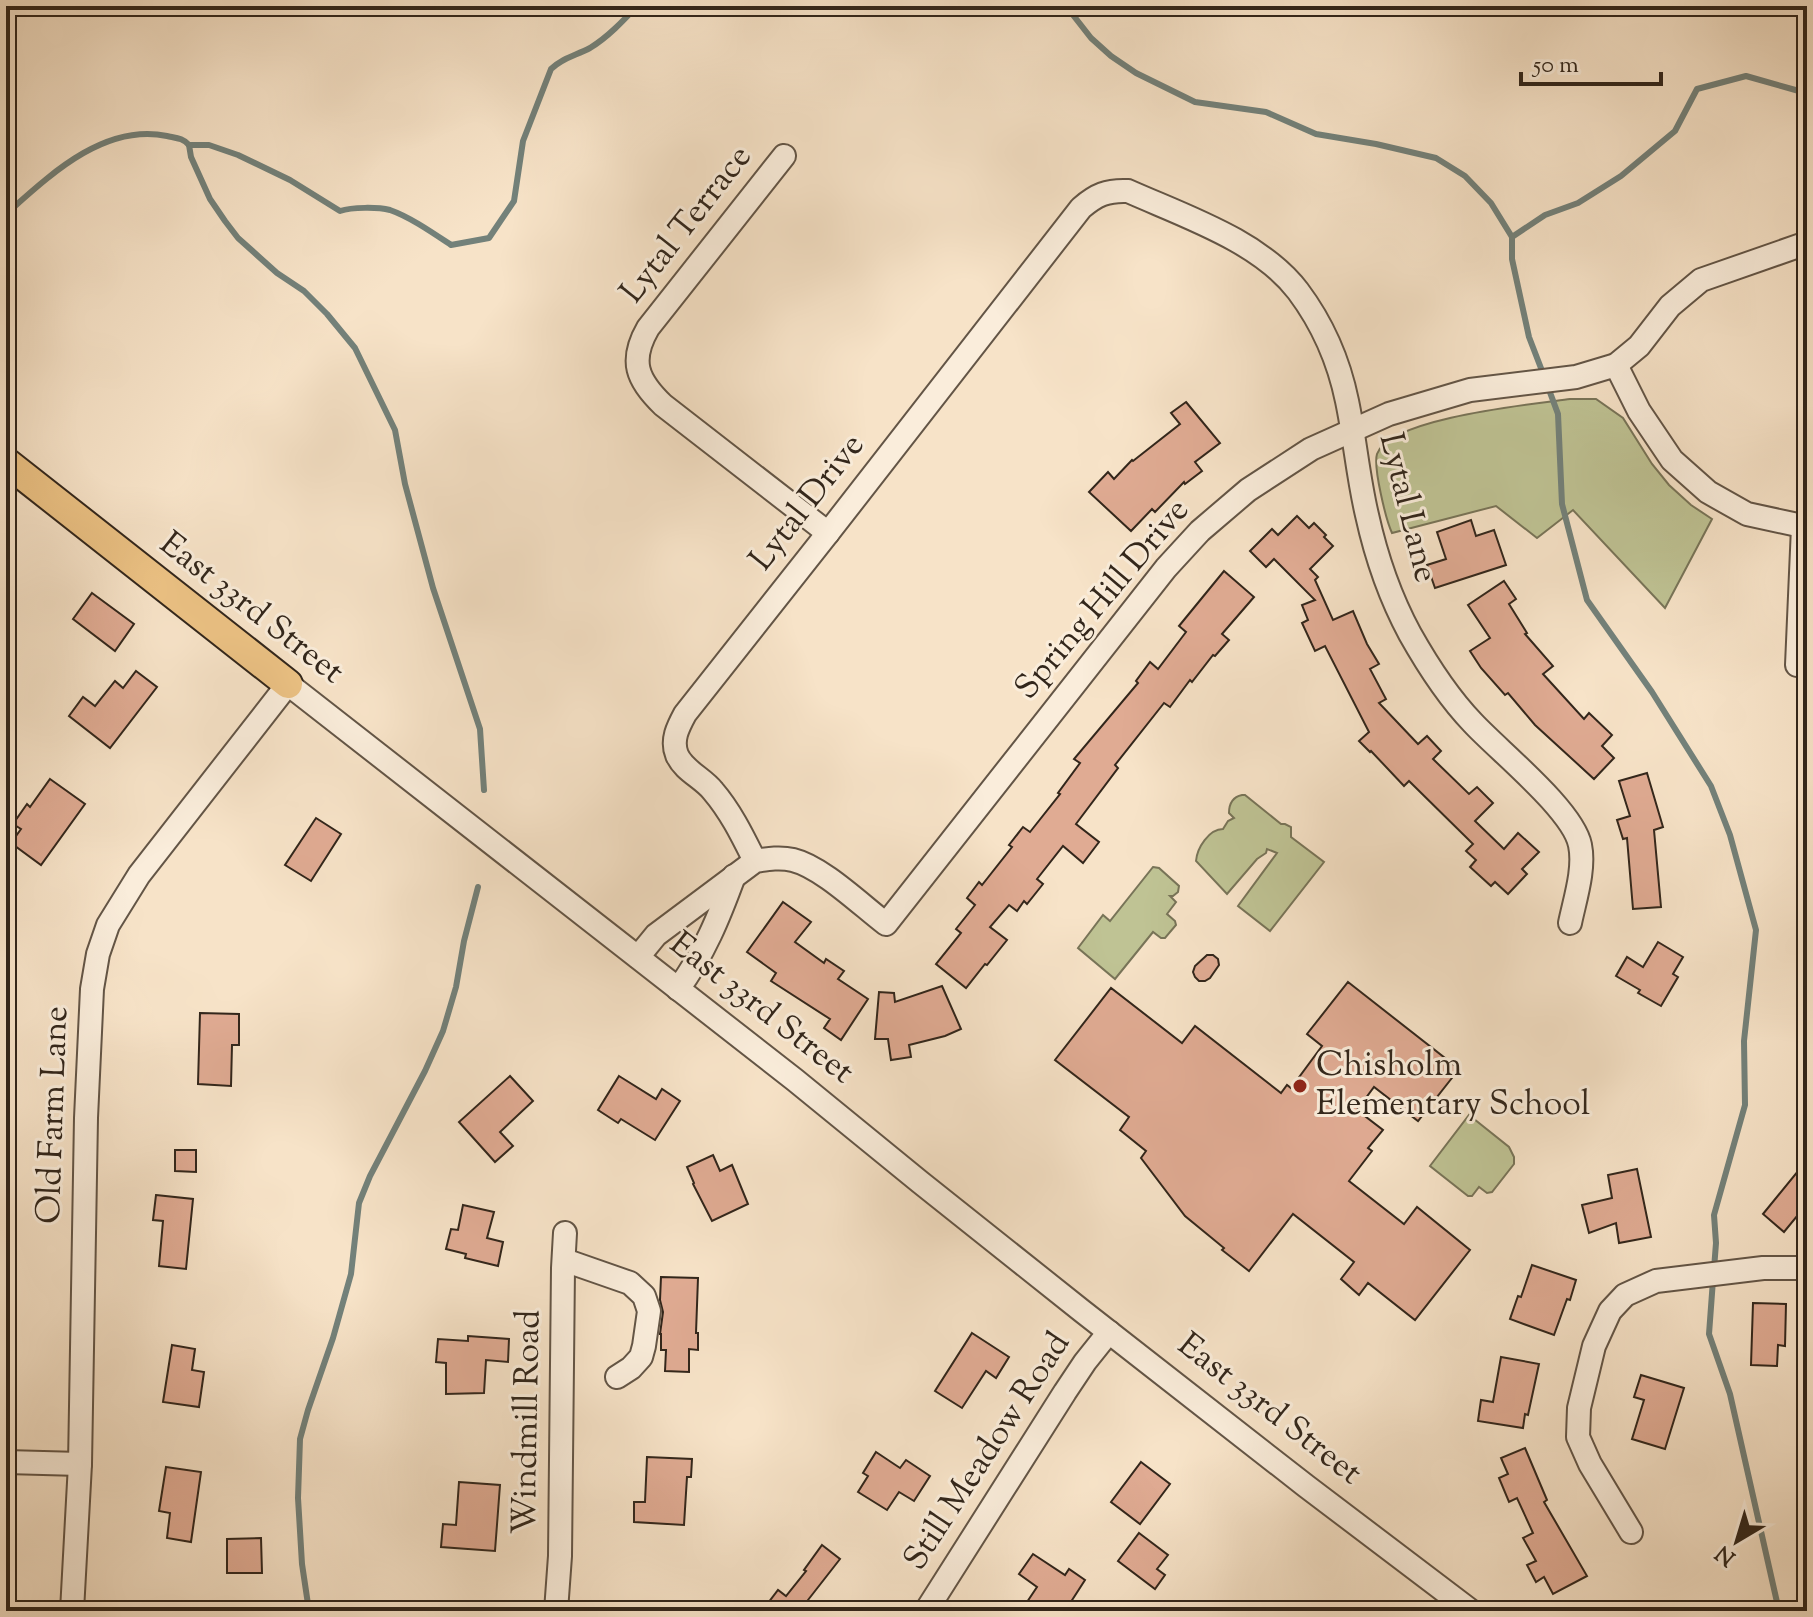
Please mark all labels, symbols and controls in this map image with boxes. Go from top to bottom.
scale bar [1521,36,1661,86]
text: 50 m [1531,49,1579,83]
street label: Lytal Terrace [609,135,765,315]
street label: Lytal Drive [739,424,877,582]
street label: Lytal Lane [1365,428,1449,588]
street label: Spring Hill Drive [1004,489,1202,711]
street label: East 33rd Street [148,521,354,697]
street label: East 33rd Street [658,921,864,1097]
street label: Old Farm Lane [26,1005,82,1225]
place label: Chisholm Elementary School [1316,1042,1590,1130]
marker: Chisholm Elementary School [1291,1077,1309,1095]
street label: Windmill Road [502,1309,554,1535]
street label: East 33rd Street [1166,1322,1372,1498]
street label: Still Meadow Road [893,1323,1083,1581]
north arrow [1697,1501,1777,1581]
text: N [1709,1536,1743,1572]

